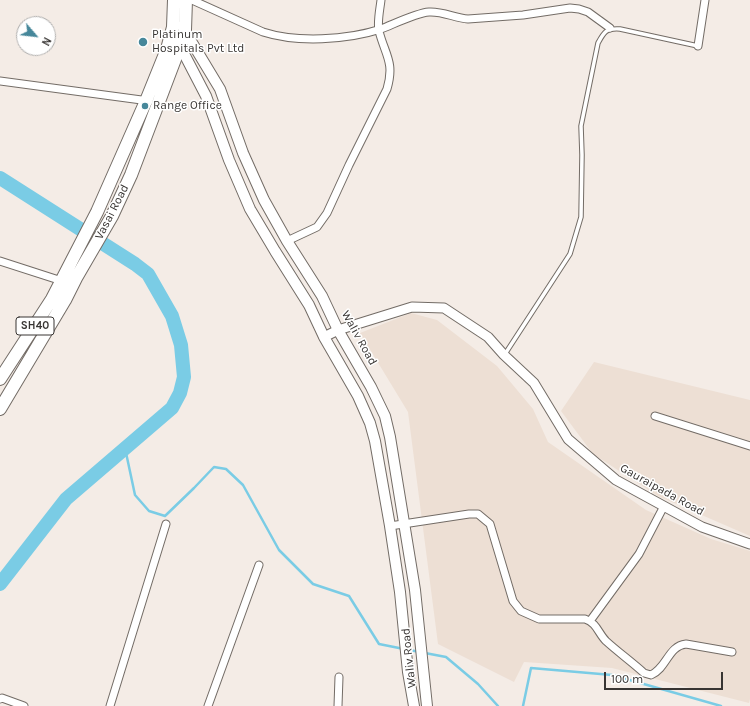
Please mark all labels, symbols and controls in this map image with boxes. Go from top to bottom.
north arrow [16,16,56,56]
place label: Platinum Hospitals Pvt Ltd [152,28,244,56]
text: N [39,35,54,48]
marker: Platinum Hospitals Pvt Ltd [137,36,149,48]
place label: Range Office [153,99,222,113]
marker: Range Office [140,101,150,111]
street label: Vasai Road [92,182,132,242]
street label: Waliv Road [338,308,380,368]
road number: SH40 [16,317,54,335]
street label: Gauraipada Road [617,461,707,519]
street label: Waliv Road [399,627,419,689]
scale bar [606,664,725,690]
text: 100 m [611,672,643,686]

